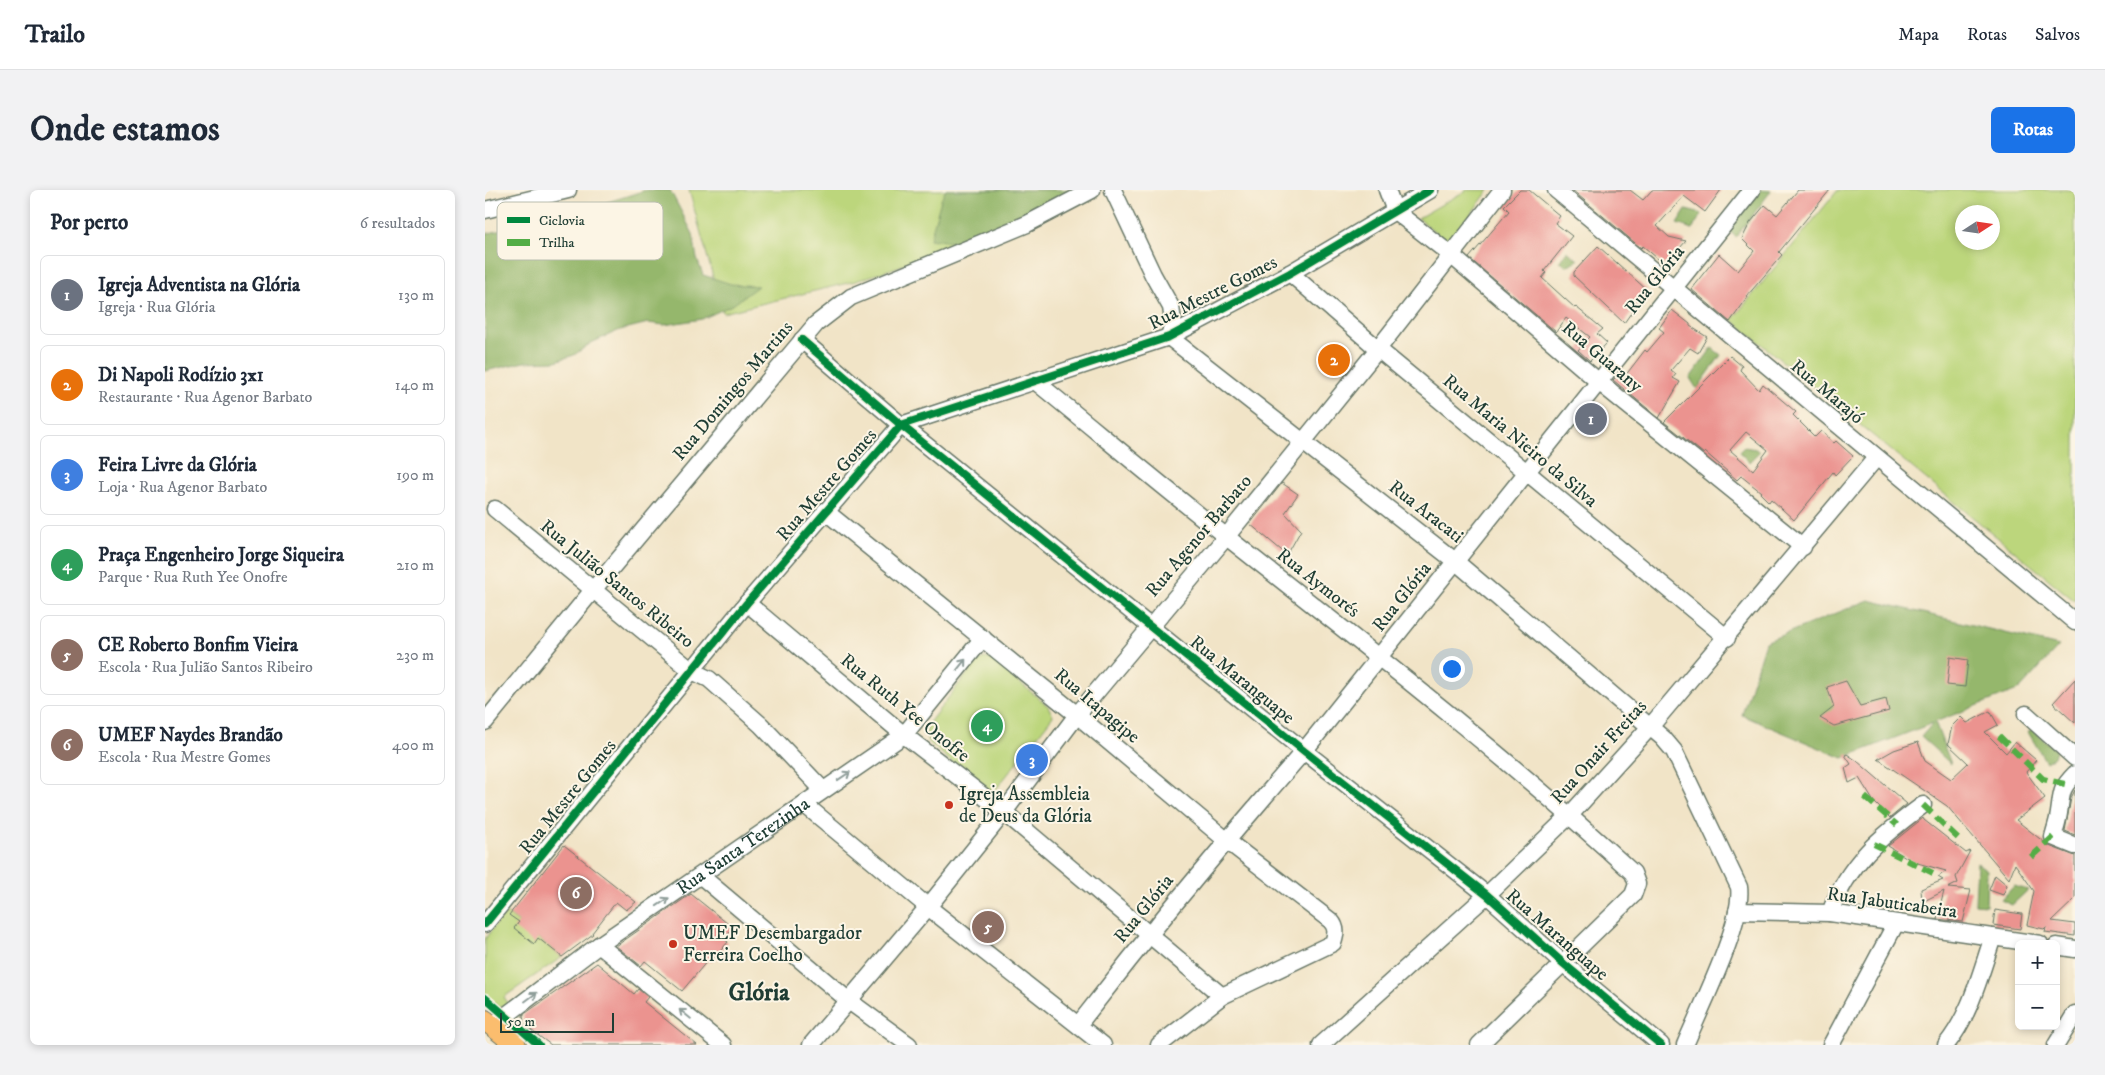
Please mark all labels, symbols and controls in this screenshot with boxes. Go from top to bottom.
text: Trailo [25,20,85,50]
text: Mapa [1898,24,1939,46]
text: Rotas [1967,24,2007,46]
text: Salvos [2035,24,2080,46]
button: Rotas [1991,107,2075,153]
text: Onde estamos [30,108,220,152]
legend [497,202,663,260]
north arrow [1955,205,2000,250]
text: Por perto [50,210,128,236]
text: Ciclovia [539,212,585,230]
text: 6 resultados [360,213,435,233]
text: Trilha [539,234,575,252]
street label: Rua Glória [1620,241,1690,319]
street label: Rua Mestre Gomes [1145,251,1281,335]
text: Igreja Adventista na Glória [98,274,300,297]
text: 1 [64,285,70,305]
text: 130 m [398,285,434,305]
text: Igreja · Rua Glória [98,297,215,317]
street label: Rua Domingos Martins [668,317,798,465]
street label: Rua Guarany [1557,317,1648,398]
pin: 2 [1318,341,1350,379]
street label: Rua Marajó [1786,355,1868,429]
text: Di Napoli Rodízio 3x1 [98,364,264,387]
street label: Rua Maria Nieiro da Silva [1438,369,1602,513]
text: 2 [63,375,71,395]
text: 140 m [395,375,434,395]
text: Restaurante · Rua Agenor Barbato [98,387,312,407]
pin: 1 [1575,400,1607,438]
street label: Rua Mestre Gomes [772,424,882,546]
text: Feira Livre da Glória [98,454,257,477]
text: 3 [64,465,70,485]
text: 190 m [396,465,434,485]
street label: Rua Agenor Barbato [1141,470,1257,602]
street label: Rua Aracati [1384,476,1468,548]
text: Loja · Rua Agenor Barbato [98,477,267,497]
street label: Rua Julião Santos Ribeiro [535,515,699,653]
street label: Rua Aymorés [1272,543,1364,623]
text: Praça Engenheiro Jorge Siqueira [98,544,344,567]
text: 4 [62,555,72,575]
text: 210 m [396,555,434,575]
street label: Rua Glória [1368,558,1436,636]
text: Parque · Rua Ruth Yee Onofre [98,567,288,587]
street label: Rua Maranguape [1185,631,1299,729]
text: CE Roberto Bonfim Vieira [98,634,298,657]
text: 5 [63,645,71,665]
text: 230 m [396,645,434,665]
street label: Rua Ruth Yee Onofre [836,649,974,767]
your location [1439,656,1465,682]
text: Escola · Rua Julião Santos Ribeiro [98,657,313,677]
one-way arrow [955,659,966,672]
street label: Rua Itapagipe [1049,664,1145,749]
street label: Rua Onair Freitas [1546,695,1652,809]
pin: 4 [971,707,1003,745]
text: UMEF Naydes Brandão [98,724,283,747]
text: 6 [63,735,71,755]
text: 400 m [392,735,434,755]
street label: Rua Mestre Gomes [515,735,621,859]
pin: 3 [1016,741,1048,779]
text: Escola · Rua Mestre Gomes [98,747,271,767]
one-way arrow [837,771,851,781]
place label: Igreja Assembleia de Deus da Glória [959,783,1092,828]
street label: Rua Santa Terezinha [672,792,814,900]
marker: Igreja Assembleia de Deus da Glória [943,799,955,811]
street label: Rua Glória [1109,870,1179,948]
pin: 6 [560,874,592,912]
street label: Rua Jabuticabeira [1825,882,1959,924]
street label: Rua Maranguape [1501,884,1613,986]
one-way arrow [656,897,670,907]
pin: 5 [972,908,1004,946]
place label: UMEF Desembargador Ferreira Coelho [683,922,862,967]
marker: UMEF Desembargador Ferreira Coelho [667,938,679,950]
map controls [2015,940,2060,1030]
button: + [2015,940,2060,985]
district label: Glória [729,978,790,1008]
button: − [2015,985,2060,1030]
one-way arrow [524,991,537,1002]
one-way arrow [679,1009,692,1020]
scale bar [500,1010,614,1033]
text: 50 m [507,1013,535,1031]

